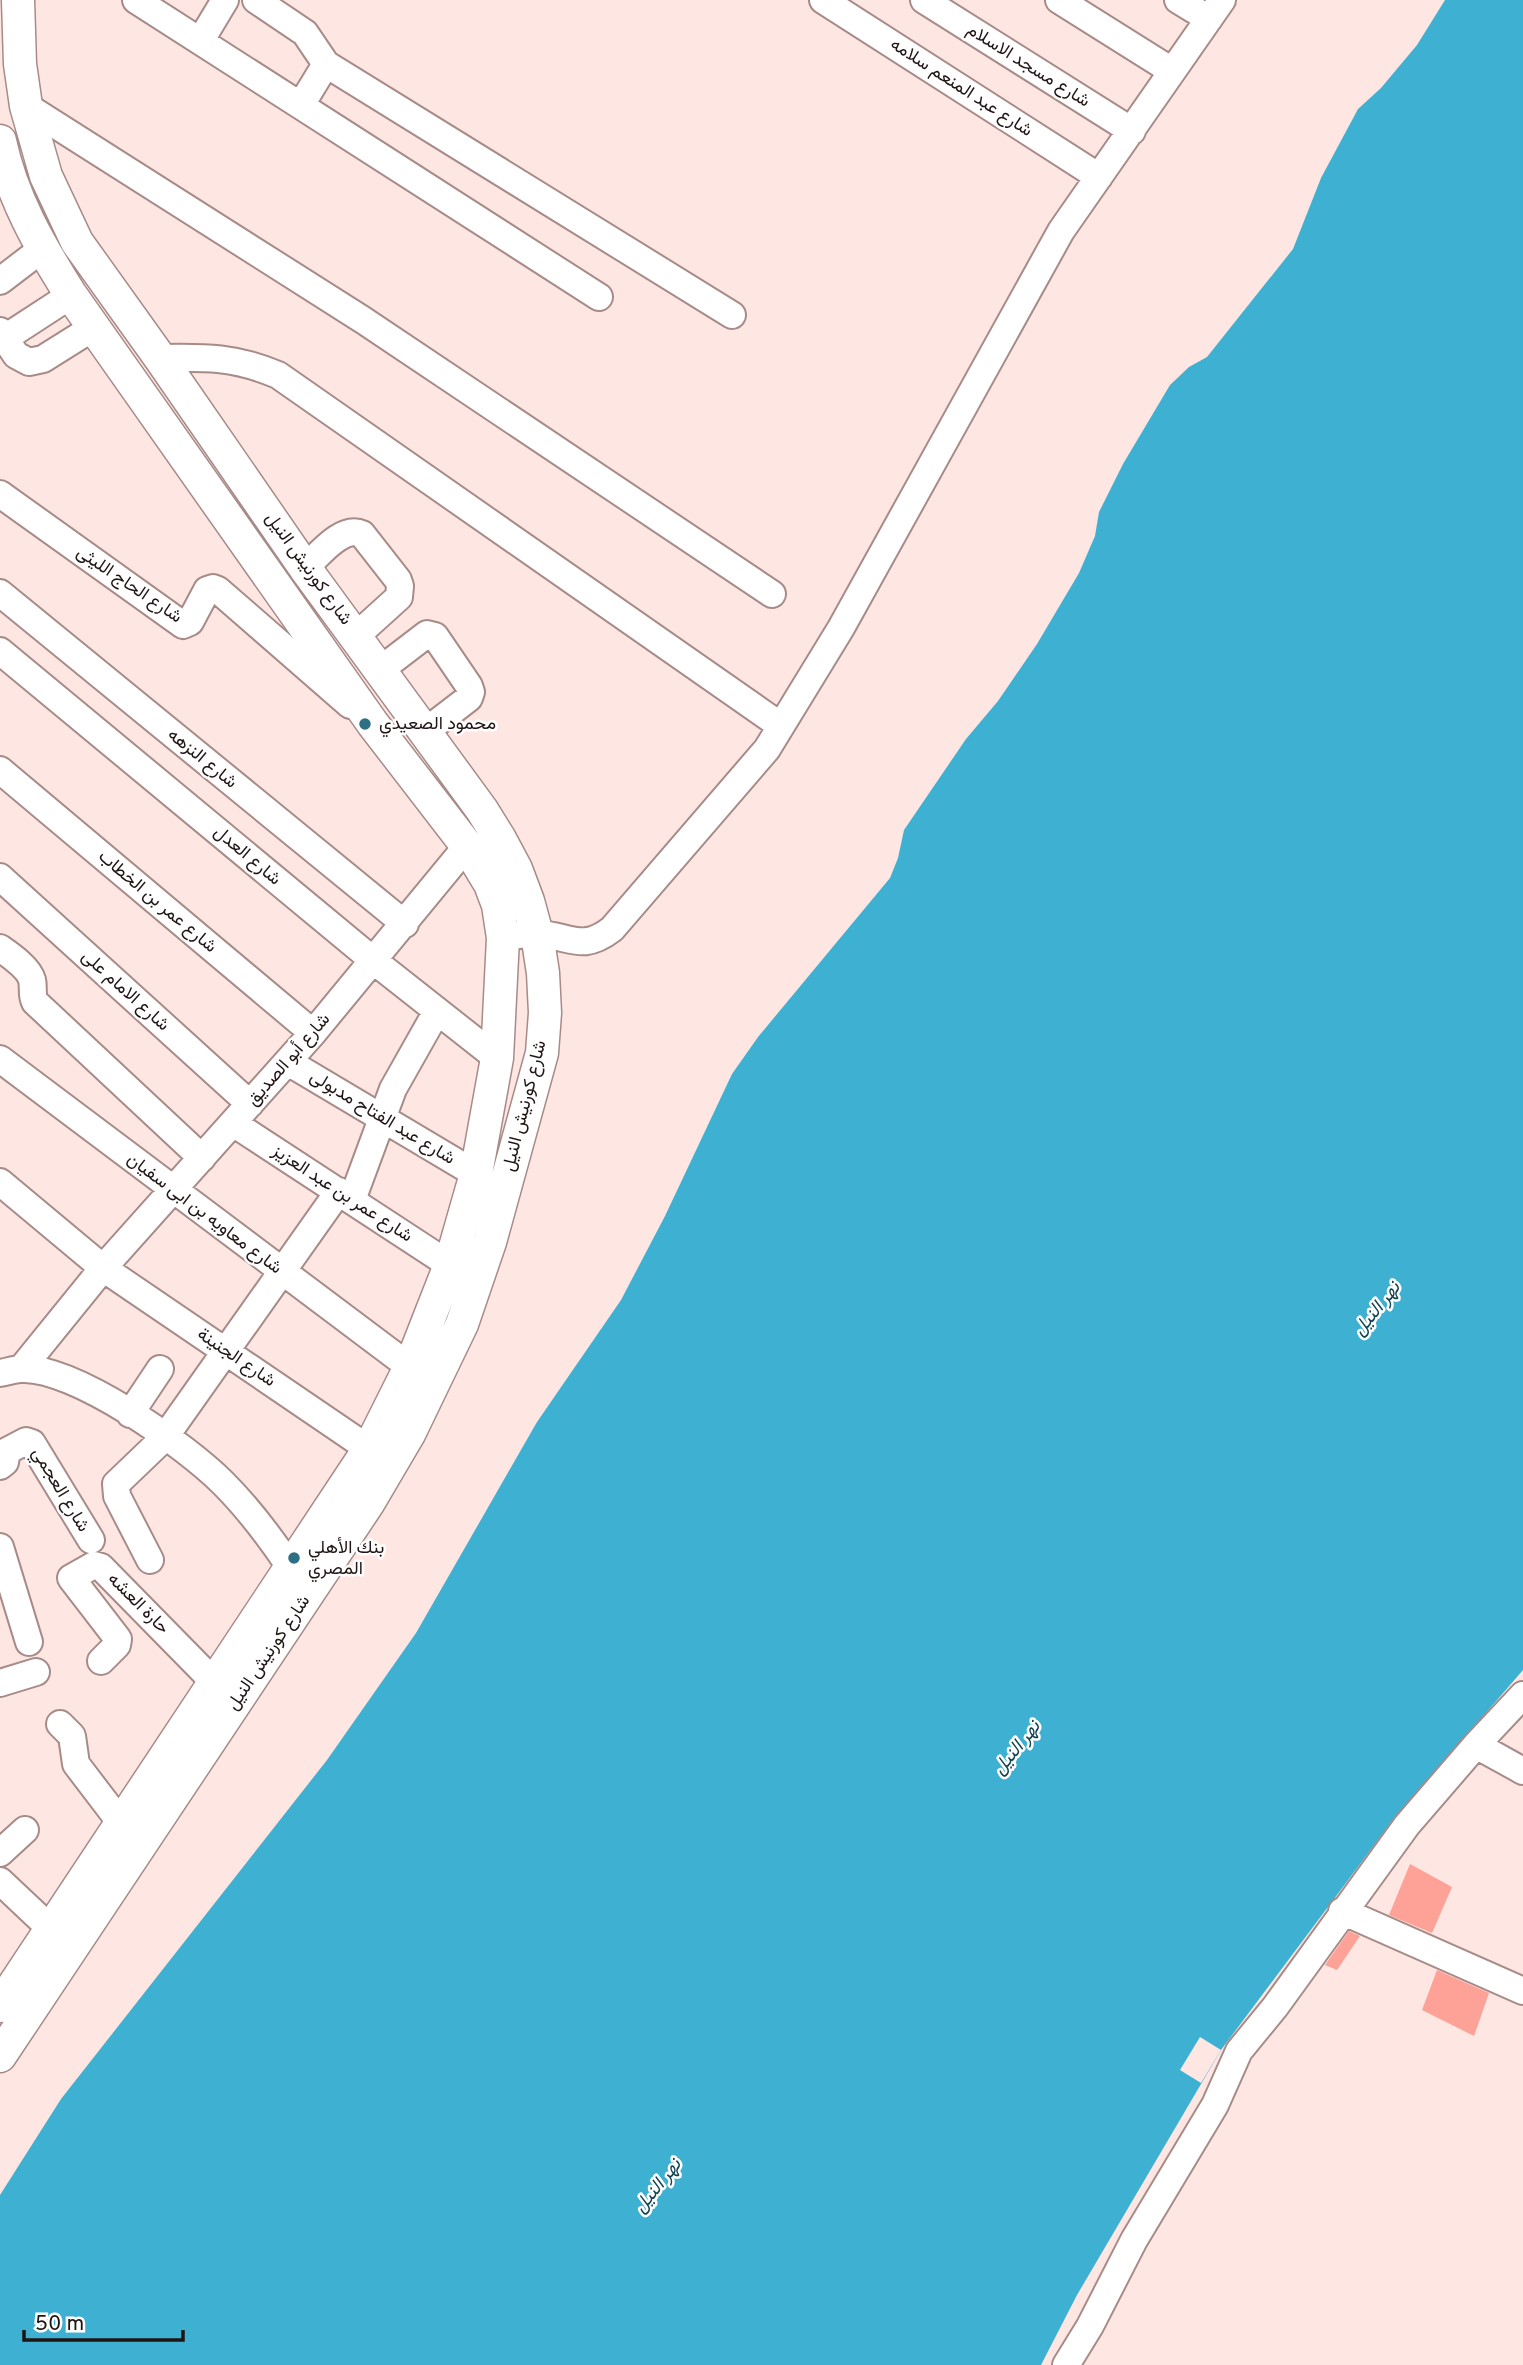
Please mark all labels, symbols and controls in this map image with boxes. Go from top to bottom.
street label: شارع مسجد الاسلام [962,19,1094,113]
street label: شارع عبد المنعم سلامه [885,33,1037,143]
street label: شارع كورنيش النيل [259,508,357,630]
street label: شارع الحاج الليثى [72,541,186,629]
place label: محمود الصعيدي [379,713,496,738]
marker: محمود الصعيدي [357,716,373,732]
street label: شارع النزهه [162,724,242,794]
street label: شارع العدل [209,821,285,891]
street label: شارع عمر بن الخطاب [93,846,221,958]
street label: شارع الامام على [76,945,174,1037]
street label: شارع أبو الصديق [242,1009,336,1111]
street label: شارع كورنيش النيل [498,1038,552,1174]
street label: شارع عبد الفتاح مدبولى [305,1066,459,1170]
street label: شارع عمر بن عبد العزيز [267,1139,417,1248]
street label: شارع معاويه بن ابى سفيان [122,1148,286,1280]
water label: نهر النيل [1348,1276,1407,1341]
street label: شارع الجنينة [192,1323,280,1393]
street label: شارع العجمي [24,1444,94,1538]
place label: بنك الأهلي المصري [308,1537,384,1583]
marker: بنك الأهلي المصري [286,1550,302,1566]
street label: حارة العشه [102,1568,174,1640]
street label: شارع كورنيش النيل [222,1591,316,1715]
water label: نهر النيل [988,1715,1047,1780]
water label: نهر النيل [629,2153,688,2218]
scale bar [24,2298,184,2342]
text: 50 m [35,2311,84,2338]

